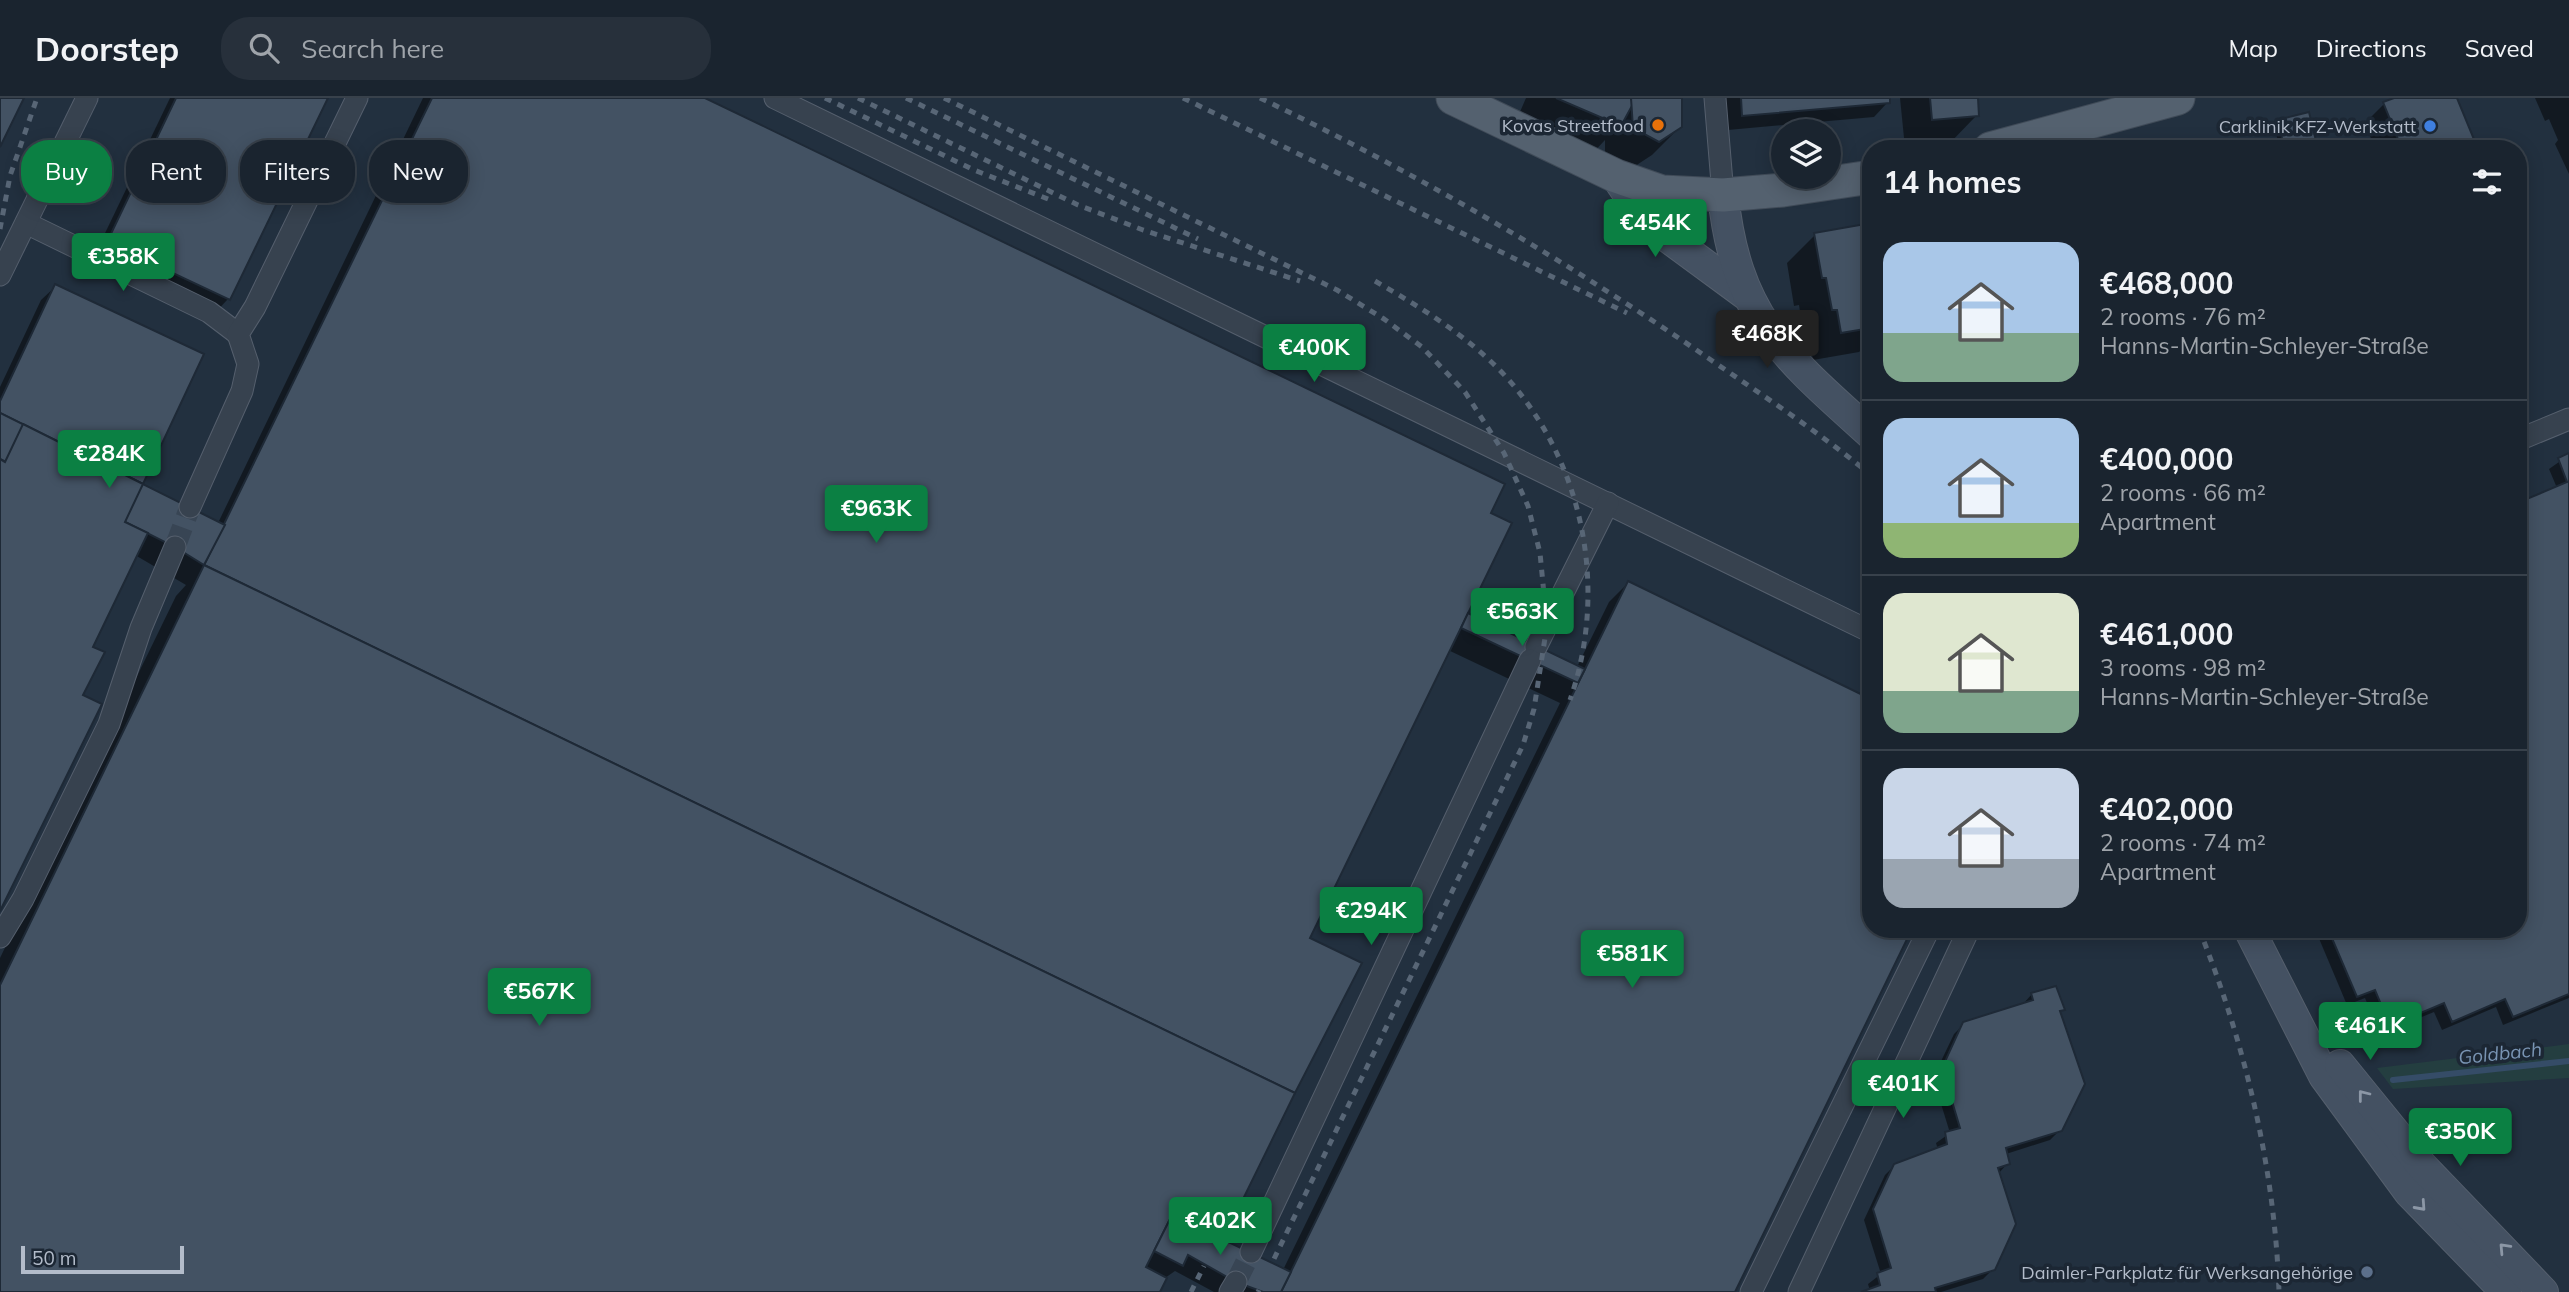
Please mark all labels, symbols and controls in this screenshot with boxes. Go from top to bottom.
search box [221,17,711,80]
text: Doorstep [35,28,179,69]
icon: search [245,29,283,67]
text: Search here [301,32,444,65]
text: Map [2228,33,2278,63]
text: Directions [2316,33,2427,63]
text: Saved [2465,33,2534,63]
place label: Kovas Streetfood [1502,114,1644,137]
place label: Carklinik KFZ-Werkstatt [2219,115,2416,138]
marker: Kovas Streetfood [1650,117,1666,133]
marker: Carklinik KFZ-Werkstatt [2422,118,2438,134]
map controls [1771,119,1841,189]
button: layers [1771,119,1841,189]
chip: Buy [21,140,112,203]
chip: Rent [126,140,226,203]
chip: Filters [240,140,355,203]
chip: New [369,140,468,203]
text: 14 homes [1883,163,2022,201]
icon: filters [2468,163,2506,201]
pin: €454K [1606,200,1704,259]
text: €454K [1620,207,1690,236]
pin: €358K [74,234,172,293]
text: €358K [88,241,158,270]
text: €468,000 [2100,264,2233,302]
icon: home [1939,270,2023,354]
text: 2 rooms · 76 m² [2100,302,2266,331]
pin: €468K [1718,310,1816,370]
text: €468K [1732,318,1802,347]
pin: €400K [1265,324,1363,384]
text: Hanns-Martin-Schleyer-Straße [2100,331,2429,360]
text: €400K [1279,332,1349,361]
pin: €284K [60,430,158,490]
text: €284K [74,438,144,467]
text: €400,000 [2100,440,2233,478]
icon: home [1939,446,2023,530]
text: 2 rooms · 66 m² [2100,478,2266,507]
pin: €963K [827,486,925,545]
text: €963K [841,493,911,522]
text: Apartment [2100,507,2216,536]
pin: €563K [1473,588,1571,648]
text: €563K [1487,596,1557,625]
text: €461,000 [2100,615,2233,653]
icon: home [1939,621,2023,705]
text: 3 rooms · 98 m² [2100,653,2266,682]
text: Hanns-Martin-Schleyer-Straße [2100,682,2429,711]
text: €402,000 [2100,790,2233,828]
icon: home [1939,796,2023,880]
text: 2 rooms · 74 m² [2100,828,2266,857]
text: Apartment [2100,857,2216,886]
pin: €294K [1322,888,1420,947]
text: €294K [1336,895,1406,924]
pin: €581K [1583,930,1681,990]
text: €581K [1597,938,1667,967]
pin: €567K [490,968,588,1028]
text: €567K [504,976,574,1005]
pin: €461K [2321,1002,2419,1062]
text: €461K [2335,1010,2405,1039]
water label: Goldbach [2457,1037,2543,1069]
pin: €401K [1854,1060,1952,1120]
text: €401K [1868,1068,1938,1097]
one-way arrow [2358,1090,2371,1102]
pin: €350K [2411,1108,2509,1168]
text: €350K [2425,1116,2495,1145]
one-way arrow [2413,1197,2425,1210]
pin: €402K [1171,1198,1269,1257]
text: €402K [1185,1205,1255,1234]
scale bar [21,1243,184,1275]
one-way arrow [2499,1243,2512,1256]
text: 50 m [32,1246,76,1270]
place label: Daimler-Parkplatz für Werksangehörige [2021,1261,2353,1284]
marker: Daimler-Parkplatz für Werksangehörige [2359,1264,2375,1280]

